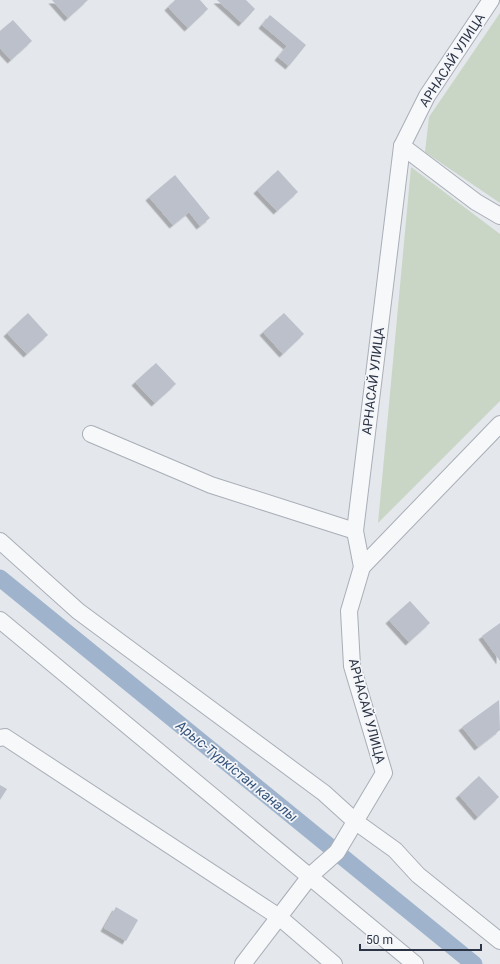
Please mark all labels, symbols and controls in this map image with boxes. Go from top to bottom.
street label: АРНАСАЙ УЛИЦА [416,10,488,110]
street label: АРНАСАЙ УЛИЦА [359,326,387,436]
street label: АРНАСАЙ УЛИЦА [346,657,388,766]
water label: Арыс-Түркістан каналы [172,717,301,825]
scale bar [360,926,481,952]
text: 50 m [366,933,393,947]

